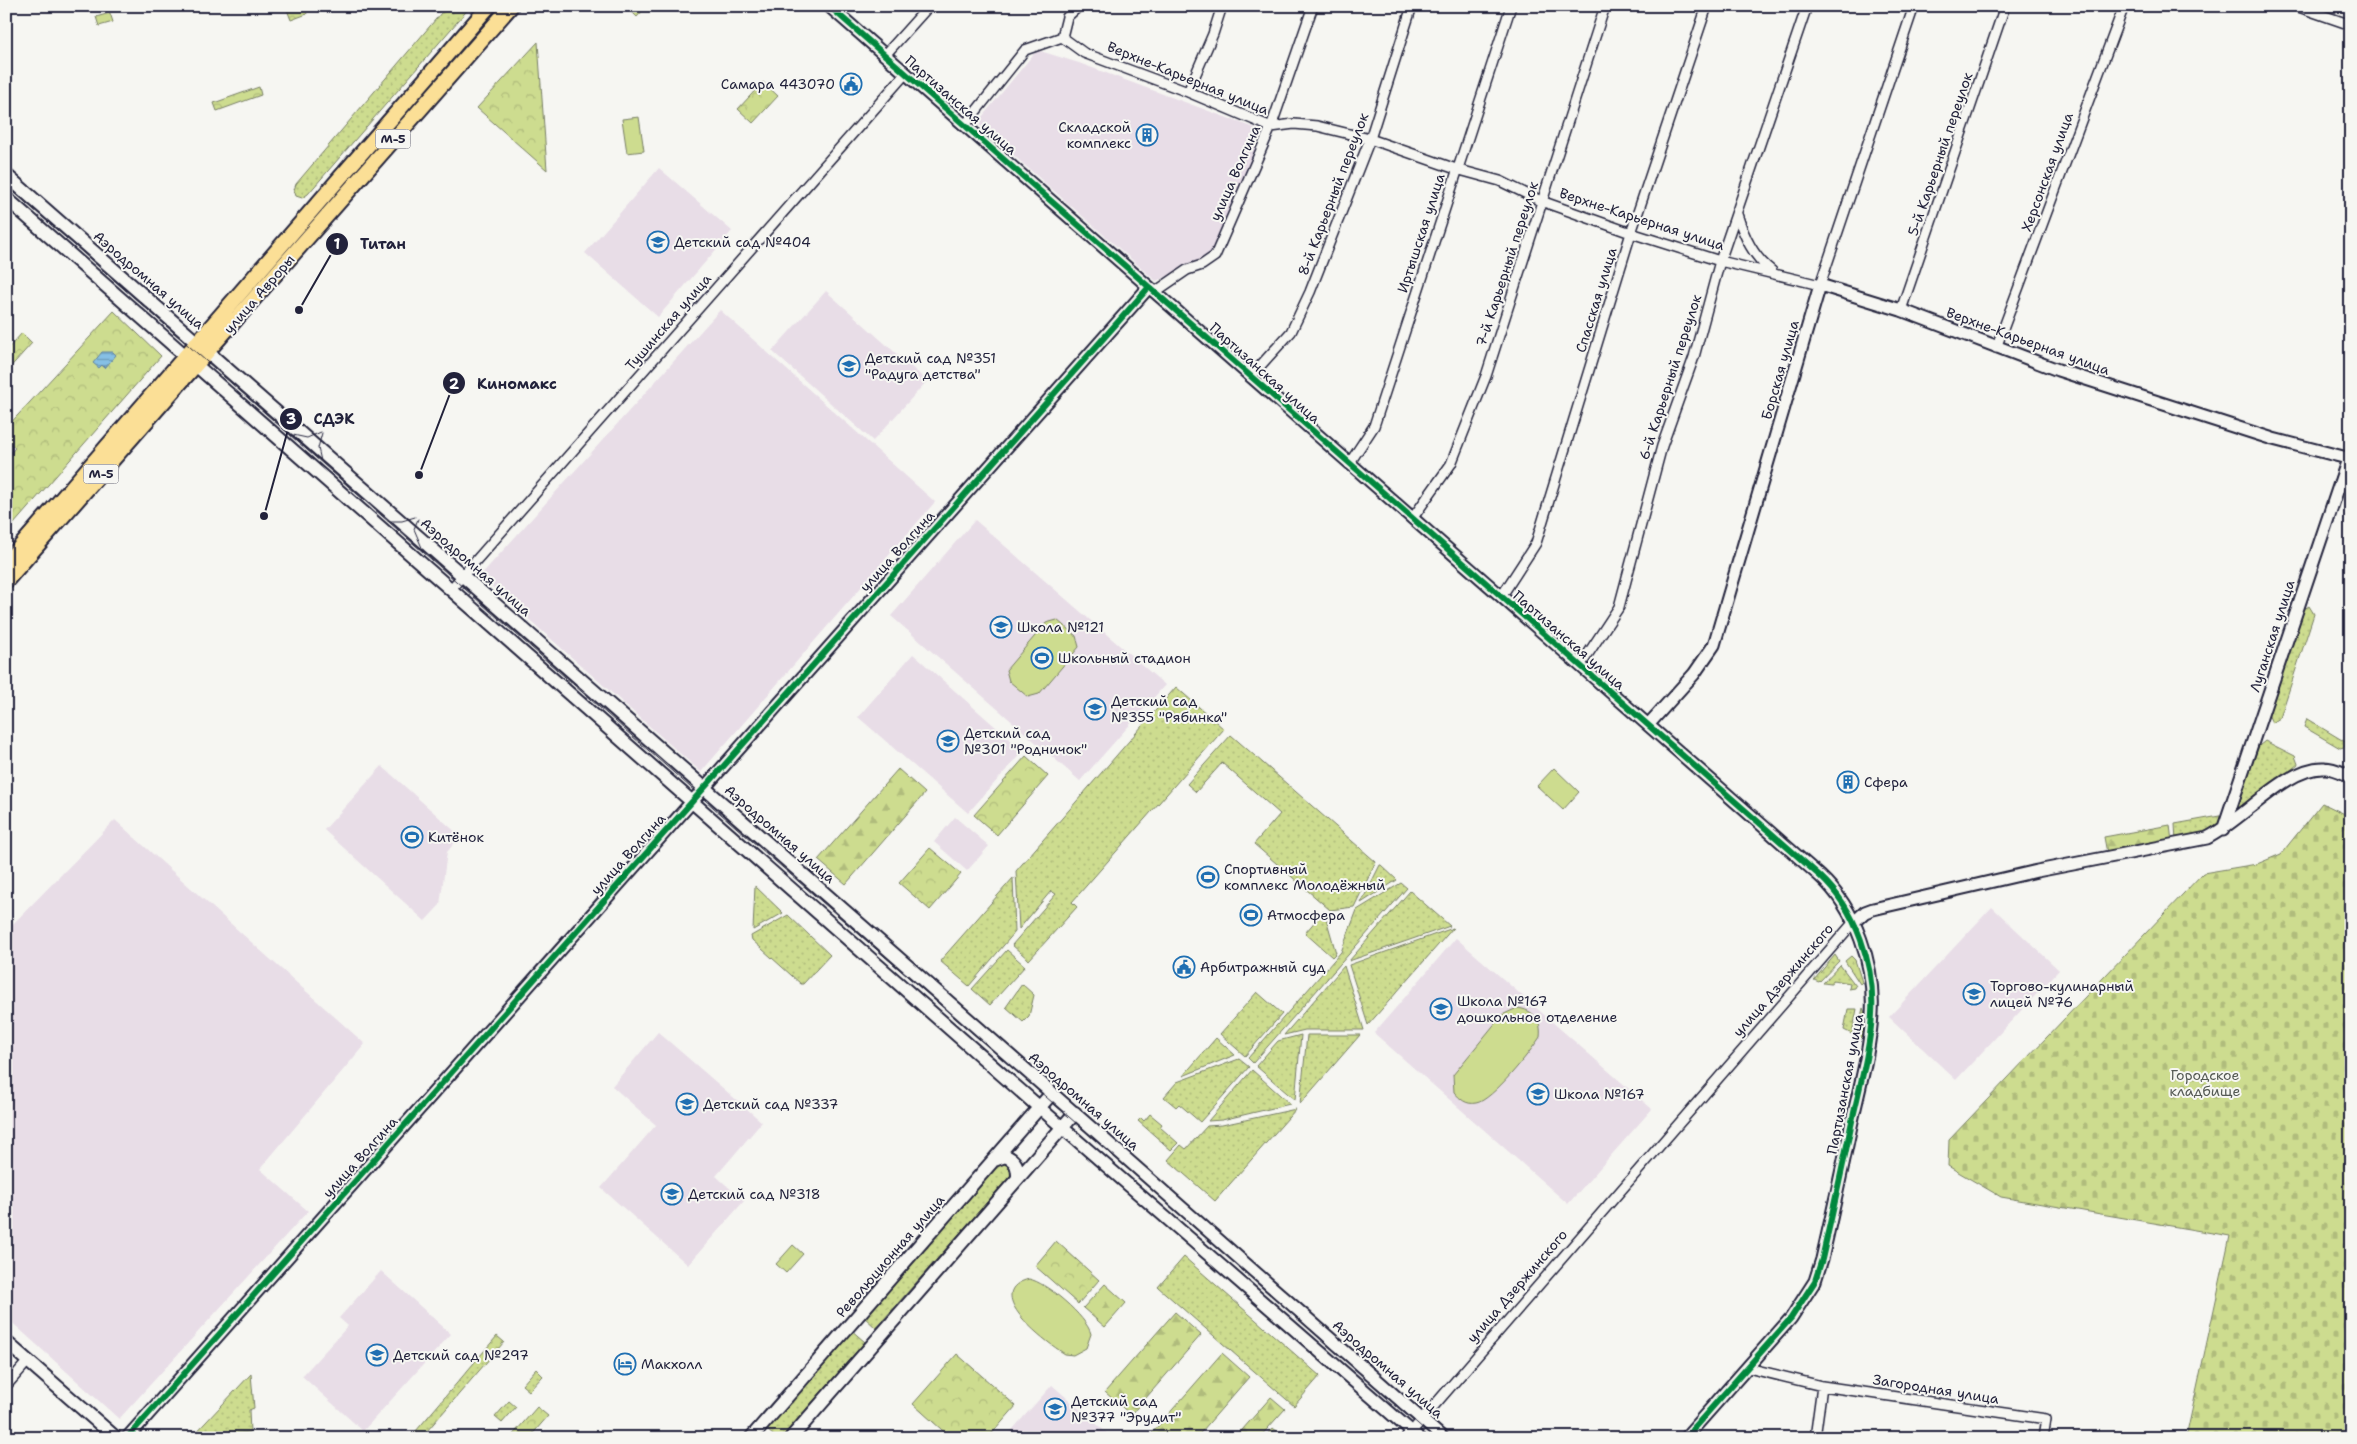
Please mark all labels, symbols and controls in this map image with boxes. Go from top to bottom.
street label: Верхне-Карьерная улица [1105,37,1272,119]
street label: Партизанская улица [901,51,1021,159]
street label: 5-й Карьерный переулок [1904,69,1977,238]
public building icon: Самара 443070 [839,72,863,96]
place label: Самара 443070 [721,75,835,93]
street label: 8-й Карьерный переулок [1294,110,1373,278]
street label: Херсонская улица [2017,110,2077,234]
place label: Складской комплекс [1058,118,1131,152]
street label: улица Волгина [1206,122,1264,224]
building icon: Складской комплекс [1135,123,1159,147]
road number: М-5 [376,130,410,148]
street label: Иртышская улица [1393,171,1449,295]
street label: 7-й Карьерный переулок [1472,179,1542,349]
street label: Верхне-Карьерная улица [1557,184,1727,254]
street label: Аэродромная улица [90,227,208,333]
callout: Титан [325,229,416,259]
school or university icon: Детский сад №404 [646,230,670,254]
place label: Детский сад №404 [674,233,811,251]
text: 1 [334,234,341,254]
text: Титан [360,234,406,254]
street label: Спасская улица [1571,245,1621,355]
street label: улица Авроры [220,251,298,337]
street label: Тушинская улица [621,270,715,374]
street label: 6-й Карьерный переулок [1635,291,1705,462]
street label: Верхне-Карьерная улица [1944,303,2112,379]
street label: Борская улица [1757,318,1803,422]
street label: Партизанская улица [1206,319,1324,428]
place label: Детский сад №351 "Радуга детства" [865,349,996,383]
school or university icon: Детский сад №351 "Радуга детства" [837,354,861,378]
callout: Киномакс [442,368,567,398]
text: 2 [449,374,460,394]
text: Киномакс [477,374,557,394]
callout: СДЭК [279,404,365,434]
text: 3 [286,409,296,429]
text: СДЭК [314,409,355,429]
road number: М-5 [84,464,118,484]
street label: улица Волгина [856,506,938,595]
street label: Аэродромная улица [417,514,535,620]
street label: Луганская улица [2245,577,2299,694]
street label: Партизанская улица [1509,586,1629,694]
school or university icon: Школа №121 [989,615,1013,639]
place label: Школа №121 [1017,618,1104,636]
sports icon: Школьный стадион [1030,646,1054,670]
place label: Школьный стадион [1058,649,1191,667]
place label: Детский сад №355 "Рябинка" [1111,692,1227,726]
school or university icon: Детский сад №355 "Рябинка" [1083,697,1107,721]
place label: Детский сад №301 "Родничок" [964,724,1087,758]
school or university icon: Детский сад №301 "Родничок" [936,729,960,753]
building icon: Сфера [1836,770,1860,794]
place label: Сфера [1864,773,1908,791]
street label: Аэродромная улица [721,781,839,887]
street label: улица Волгина [587,809,669,898]
sports icon: Китёнок [400,825,424,849]
place label: Китёнок [428,828,484,846]
place label: Спортивный комплекс Молодёжный [1224,860,1385,894]
sports icon: Спортивный комплекс Молодёжный [1196,865,1220,889]
sports icon: Атмосфера [1239,903,1263,927]
place label: Атмосфера [1267,906,1345,924]
street label: улица Дзержинского [1729,920,1837,1040]
public building icon: Арбитражный суд [1172,955,1196,979]
place label: Арбитражный суд [1200,958,1326,976]
place label: Торгово-кулинарный лицей №76 [1990,977,2134,1011]
school or university icon: Торгово-кулинарный лицей №76 [1962,982,1986,1006]
place label: Школа №167 дошкольное отделение [1457,992,1618,1026]
school or university icon: Школа №167 дошкольное отделение [1429,997,1453,1021]
street label: Партизанская улица [1823,1012,1867,1156]
street label: Аэродромная улица [1025,1048,1143,1154]
park label: Городское кладбище [2170,1066,2241,1100]
school or university icon: Школа №167 [1526,1082,1550,1106]
place label: Школа №167 [1554,1085,1644,1103]
school or university icon: Детский сад №337 [675,1092,699,1116]
place label: Детский сад №337 [703,1095,838,1113]
street label: улица Волгина [319,1112,401,1201]
school or university icon: Детский сад №318 [660,1182,684,1206]
place label: Детский сад №318 [688,1185,820,1203]
street label: Революционная улица [832,1191,948,1321]
street label: улица Дзержинского [1463,1226,1571,1346]
street label: Аэродромная улица [1329,1316,1447,1422]
school or university icon: Детский сад №297 [365,1343,389,1367]
place label: Детский сад №297 [393,1346,529,1364]
hotel icon: Макхолл [613,1352,637,1376]
place label: Макхолл [641,1355,702,1373]
street label: Загородная улица [1872,1370,2001,1408]
place label: Детский сад №377 "Эрудит" [1071,1392,1182,1426]
school or university icon: Детский сад №377 "Эрудит" [1043,1397,1067,1421]

